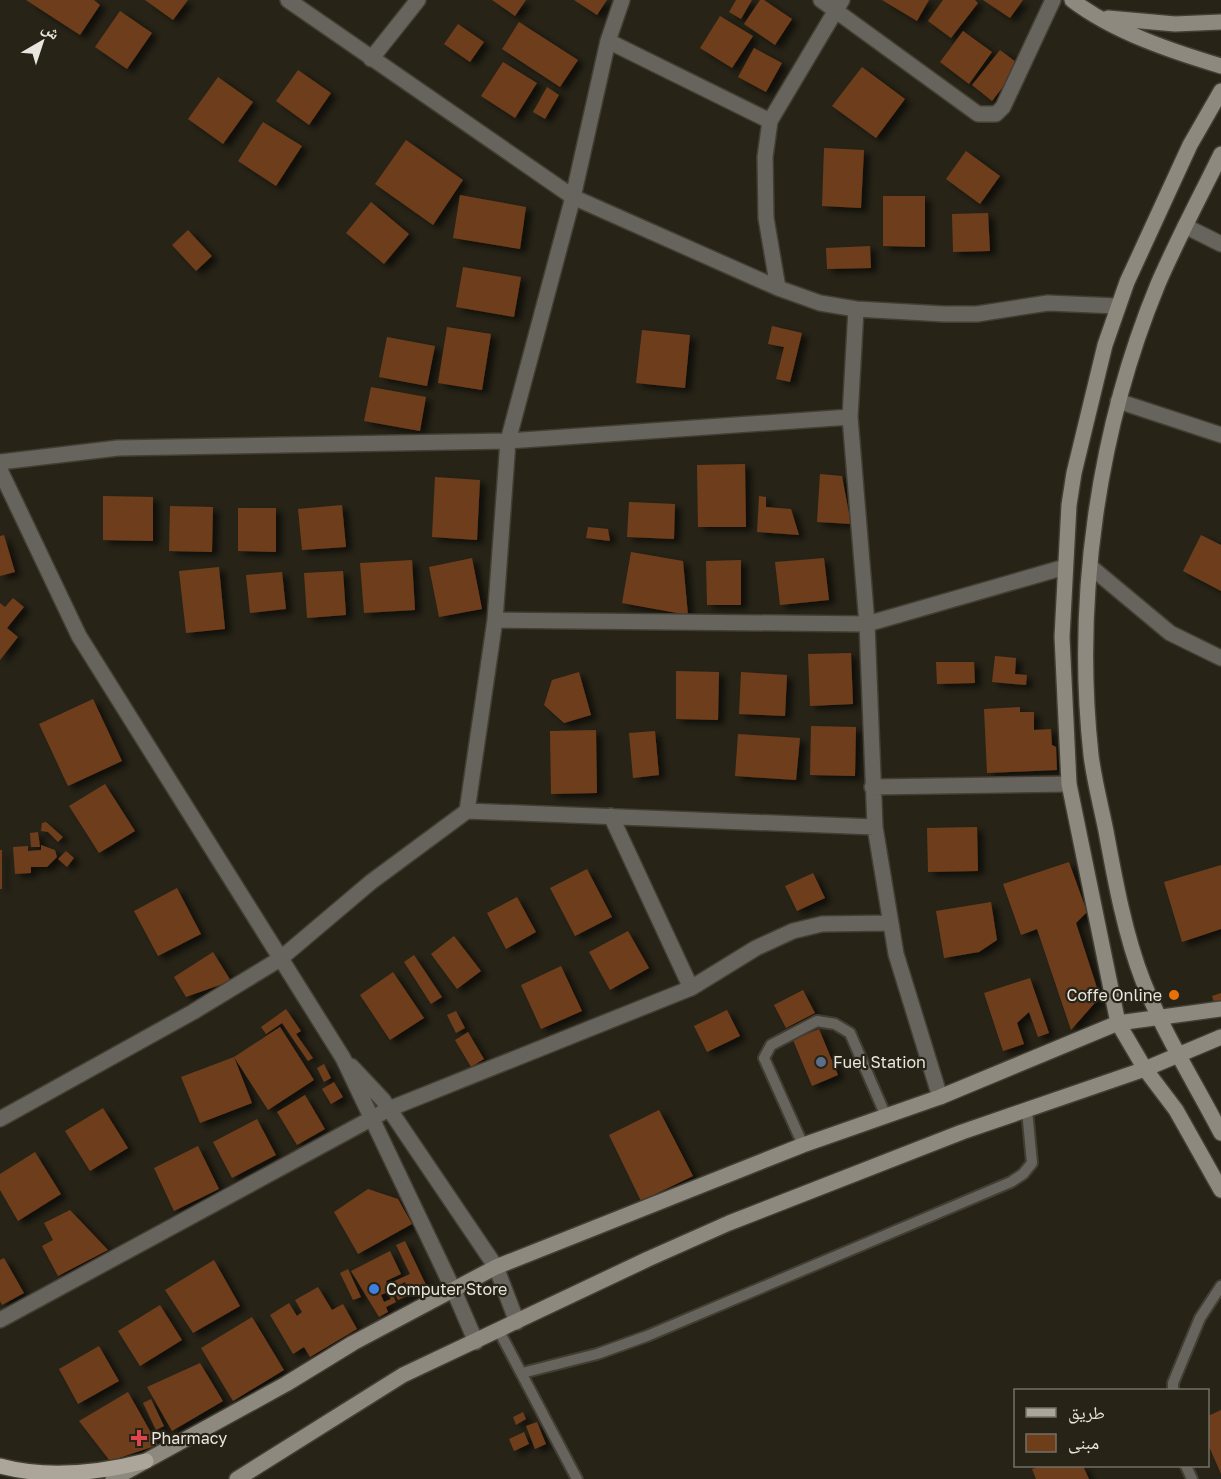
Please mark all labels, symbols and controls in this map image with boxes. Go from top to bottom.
north arrow [12,12,72,72]
text: ش [39,17,64,43]
place label: Coffe Online [1067,985,1162,1005]
marker: Coffe Online [1167,988,1181,1002]
place label: Fuel Station [833,1052,926,1072]
marker: Fuel Station [814,1055,828,1069]
place label: Computer Store [386,1279,507,1299]
marker: Computer Store [367,1282,381,1296]
legend [1014,1389,1209,1467]
text: طريق [1068,1401,1105,1424]
place label: Pharmacy [151,1428,227,1448]
marker: Pharmacy [132,1431,146,1445]
text: مبنى [1068,1431,1099,1454]

